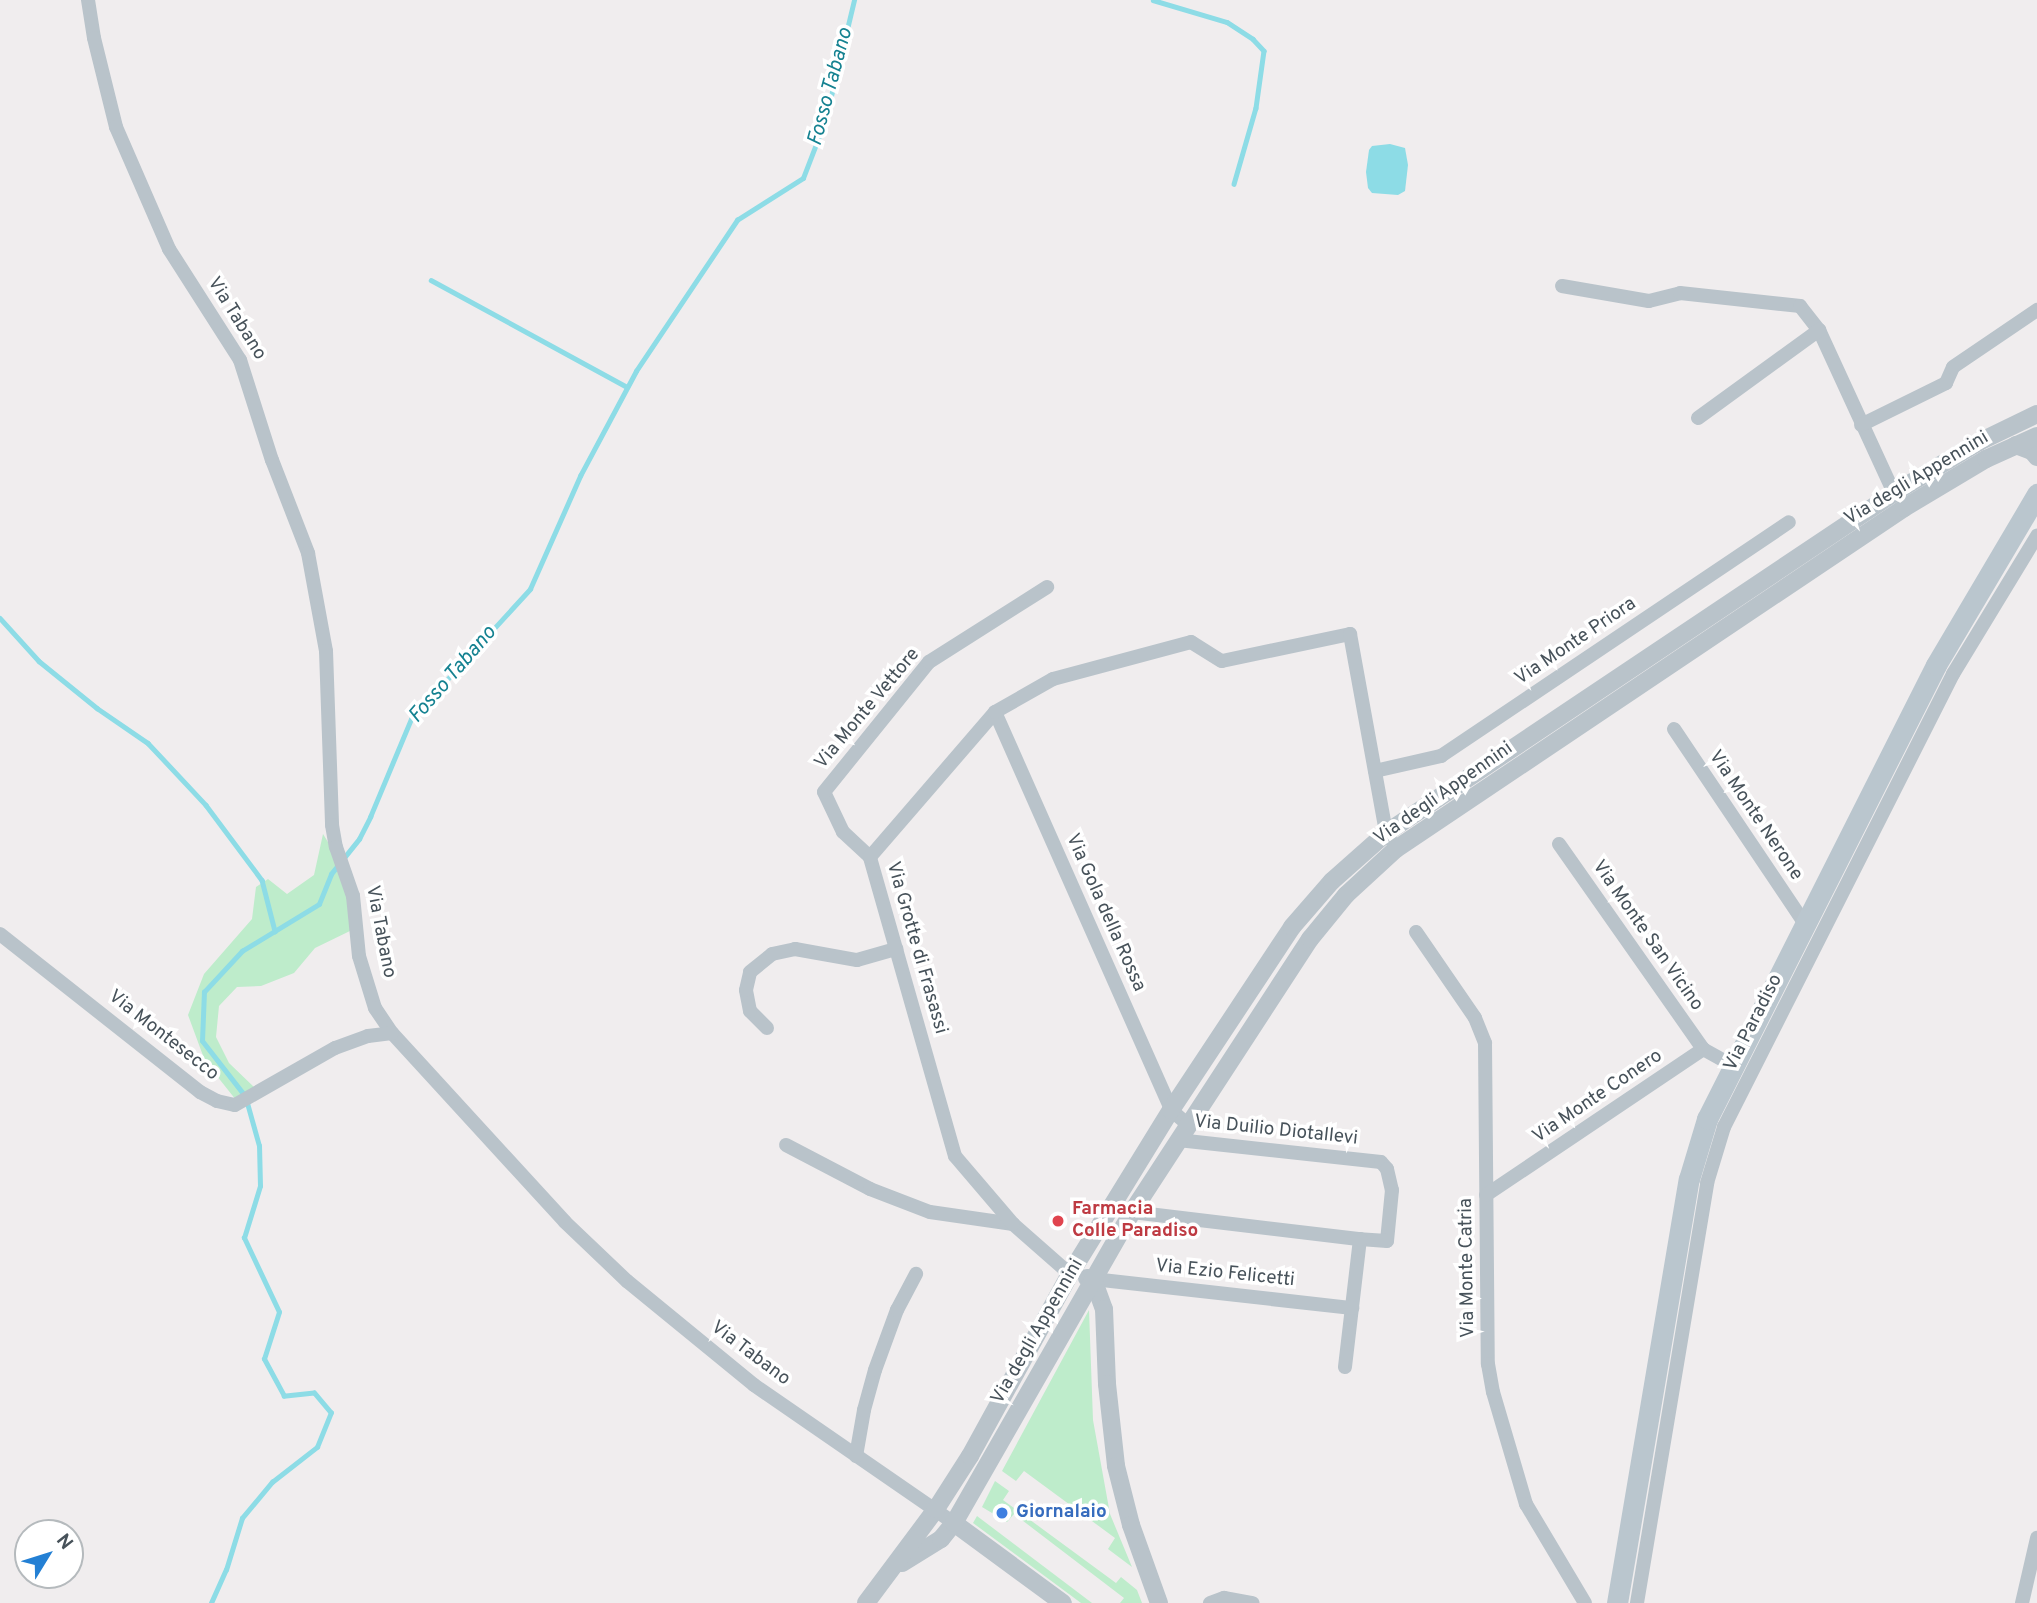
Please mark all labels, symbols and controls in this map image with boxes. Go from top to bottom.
water label: Fosso Tabano [803,25,859,149]
street label: Via Tabano [201,273,271,365]
street label: Via degli Appennini [1840,427,1994,531]
street label: Via Monte Priora [1511,593,1641,691]
water label: Fosso Tabano [404,621,502,729]
street label: Via Monte Vettore [811,644,925,774]
street label: Via degli Appennini [1370,737,1518,851]
street label: Via Monte Nerone [1703,747,1807,885]
street label: Via Gola della Rossa [1060,831,1150,995]
street label: Via Monte San Vicino [1586,856,1708,1016]
street label: Via Grotte di Frasassi [880,859,952,1037]
street label: Via Tabano [360,884,400,980]
street label: Via Paradiso [1720,971,1788,1075]
street label: Via Montesecco [103,986,223,1086]
street label: Via Monte Conero [1529,1045,1667,1149]
street label: Via Duilio Diotallevi [1193,1111,1359,1151]
street label: Via Monte Catria [1455,1198,1481,1338]
place label: Farmacia Colle Paradiso [1072,1199,1198,1243]
marker: Farmacia Colle Paradiso [1050,1213,1066,1229]
street label: Via degli Appennini [987,1255,1089,1409]
street label: Via Ezio Felicetti [1154,1255,1296,1293]
street label: Via Tabano [705,1317,795,1391]
place label: Giornalaio [1016,1502,1107,1524]
marker: Giornalaio [994,1505,1010,1521]
north arrow [14,1519,84,1589]
text: N [50,1530,78,1555]

